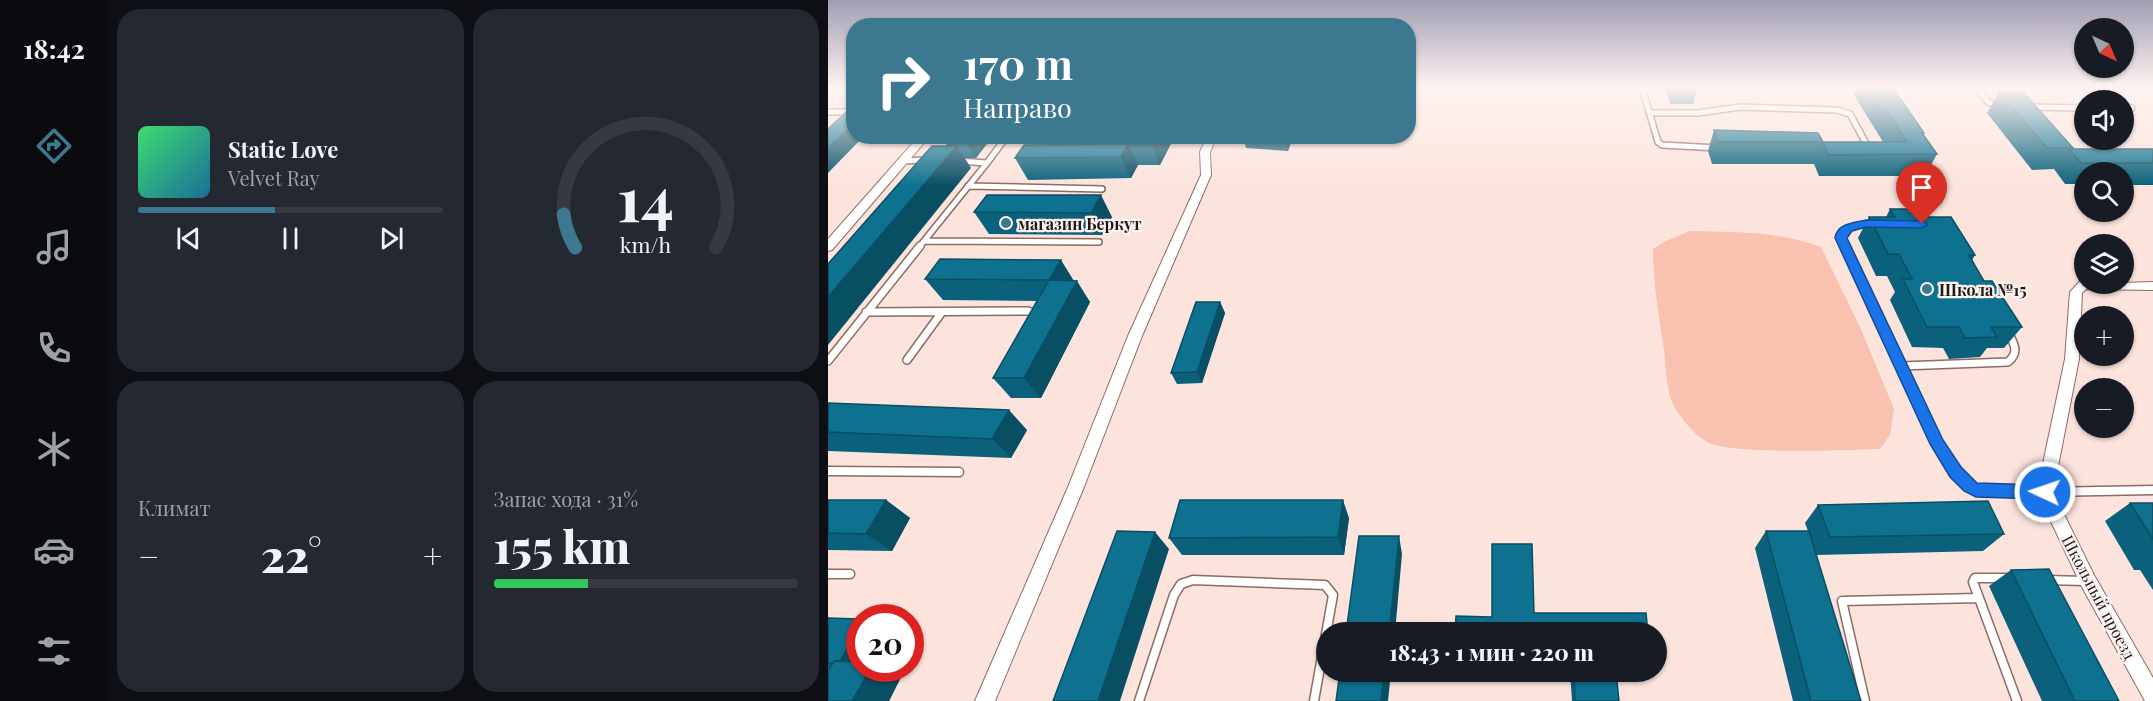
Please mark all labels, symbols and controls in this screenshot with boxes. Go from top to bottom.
north arrow [2074,18,2134,78]
map controls [2074,18,2134,438]
text: 18:42 [23,30,85,66]
text: 170 m [963,35,1073,91]
icon: right [864,42,942,120]
text: Направо [963,89,1072,125]
button: sound [2074,90,2134,150]
icon: directions [33,125,75,167]
text: Static Love [228,134,338,164]
text: 14 [617,154,674,238]
pin [1896,162,1947,224]
button: search [2074,162,2134,222]
text: Velvet Ray [228,164,320,191]
icon: arrive [1905,171,1938,204]
place label: магазин Беркут [1018,213,1142,234]
marker: магазин Беркут [999,216,1013,230]
icon: previous [172,222,205,255]
icon: pause [274,222,307,255]
icon: next [375,222,408,255]
icon: music [33,226,75,268]
text: km/h [620,230,672,258]
button: layers [2074,234,2134,294]
place label: Школа №15 [1939,279,2027,300]
marker: Школа №15 [1920,282,1934,296]
button: + [2074,306,2134,366]
icon: phone [33,327,75,369]
button: − [2074,378,2134,438]
icon: climate [33,428,75,470]
position arrow [2013,460,2077,524]
text: Запас хода · 31% [494,485,638,512]
text: Климат [138,494,211,521]
text: 155 km [494,515,630,575]
text: 22° [261,524,322,584]
icon: car [33,529,75,571]
street label: Школьный проезд [2057,531,2141,663]
text: − [138,533,159,577]
text: + [423,533,442,577]
speed limit sign: 20 [846,604,924,682]
icon: filters [33,630,75,672]
text: 18:43 · 1 мин · 220 m [1389,637,1594,667]

